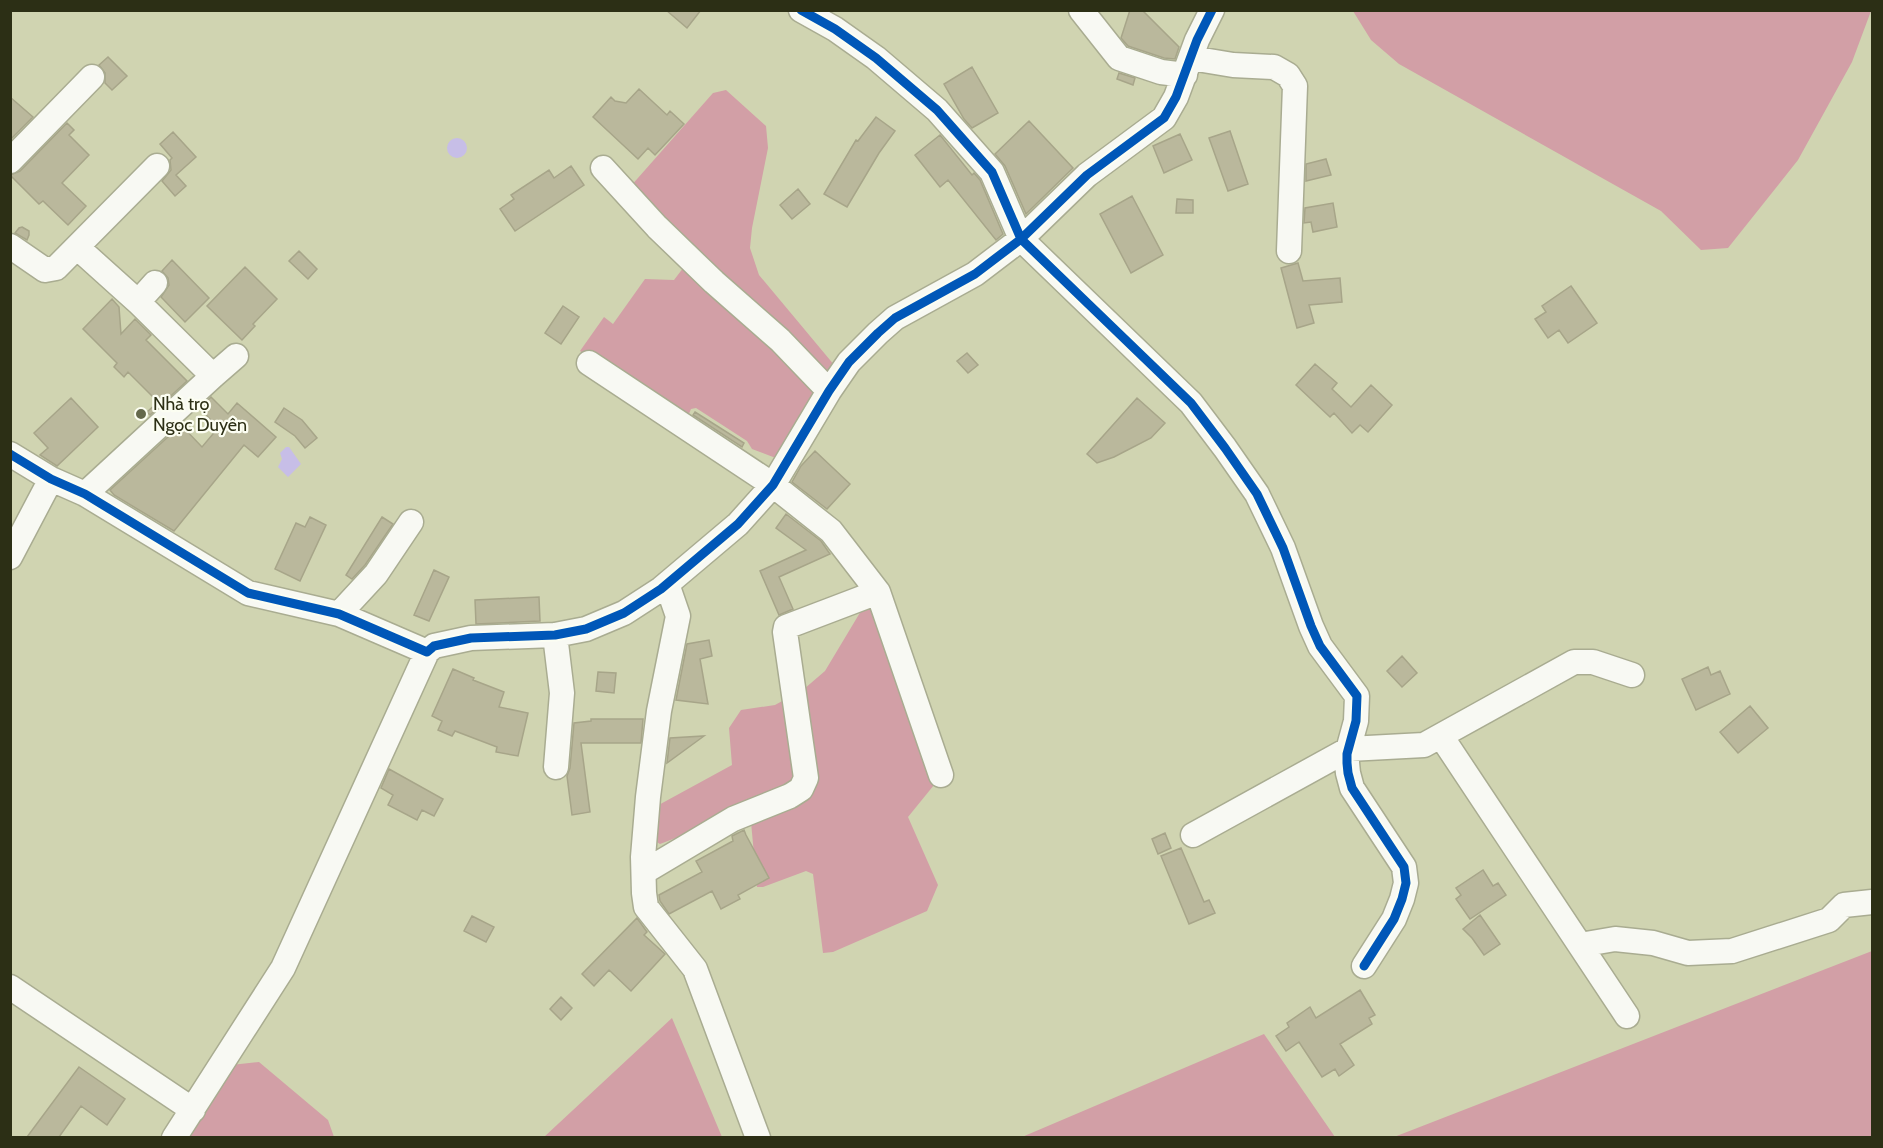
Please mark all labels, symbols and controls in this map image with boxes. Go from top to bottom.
place label: Nhà trọ Ngọc Duyên [153,393,247,436]
marker: Nhà trọ Ngọc Duyên [134,407,148,421]

